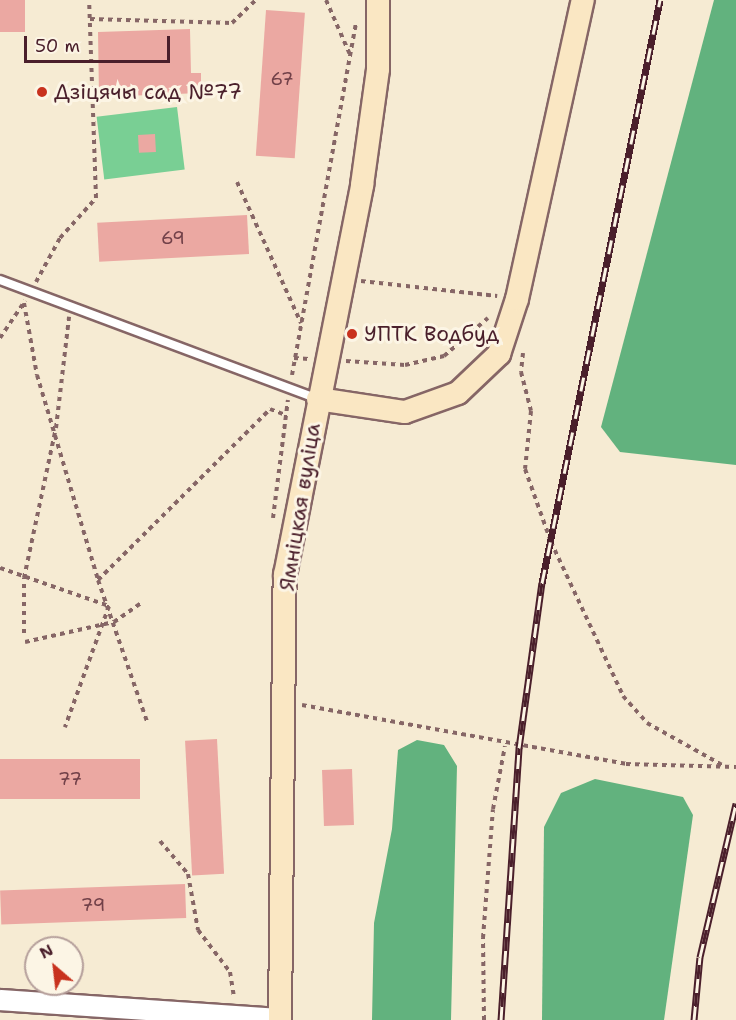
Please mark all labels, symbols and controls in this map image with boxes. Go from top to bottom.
scale bar [27,24,172,62]
text: 50 m [35,34,80,58]
house number: 67 [270,68,294,90]
place label: Дзіцячы сад №77 [54,79,242,105]
marker: Дзіцячы сад №77 [35,85,49,99]
house number: 69 [161,227,185,249]
place label: УПТК Водбуд [364,321,499,347]
marker: УПТК Водбуд [345,327,359,341]
street label: Ямніцкая вуліца [274,421,326,593]
house number: 77 [58,768,82,790]
house number: 79 [81,894,105,916]
north arrow [24,936,84,996]
text: N [36,939,57,964]

